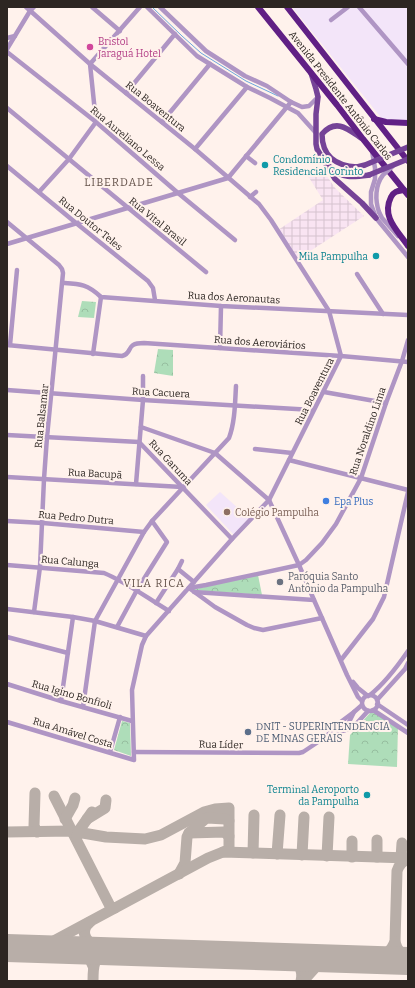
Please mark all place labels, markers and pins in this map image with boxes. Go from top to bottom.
place label: Bristol Jaraguá Hotel [97,36,161,60]
marker: Bristol Jaraguá Hotel [85,42,95,52]
place label: Condomínio Residencial Corinto [273,153,364,178]
marker: Condomínio Residencial Corinto [260,160,270,170]
place label: Mila Pampulha [298,251,369,263]
marker: Mila Pampulha [371,251,381,261]
marker: Epa Plus [321,496,331,506]
place label: Epa Plus [334,496,373,508]
marker: Colégio Pampulha [222,507,232,517]
place label: Colégio Pampulha [235,507,319,519]
place label: Paróquia Santo Antônio da Pampulha [288,571,389,595]
marker: Paróquia Santo Antônio da Pampulha [275,577,285,587]
place label: DNIT - SUPERINTENDENCIA DE MINAS GERAIS [256,721,391,745]
marker: DNIT - SUPERINTENDENCIA DE MINAS GERAIS [243,727,253,737]
place label: Terminal Aeroporto da Pampulha [267,784,360,808]
marker: Terminal Aeroporto da Pampulha [362,790,372,800]

